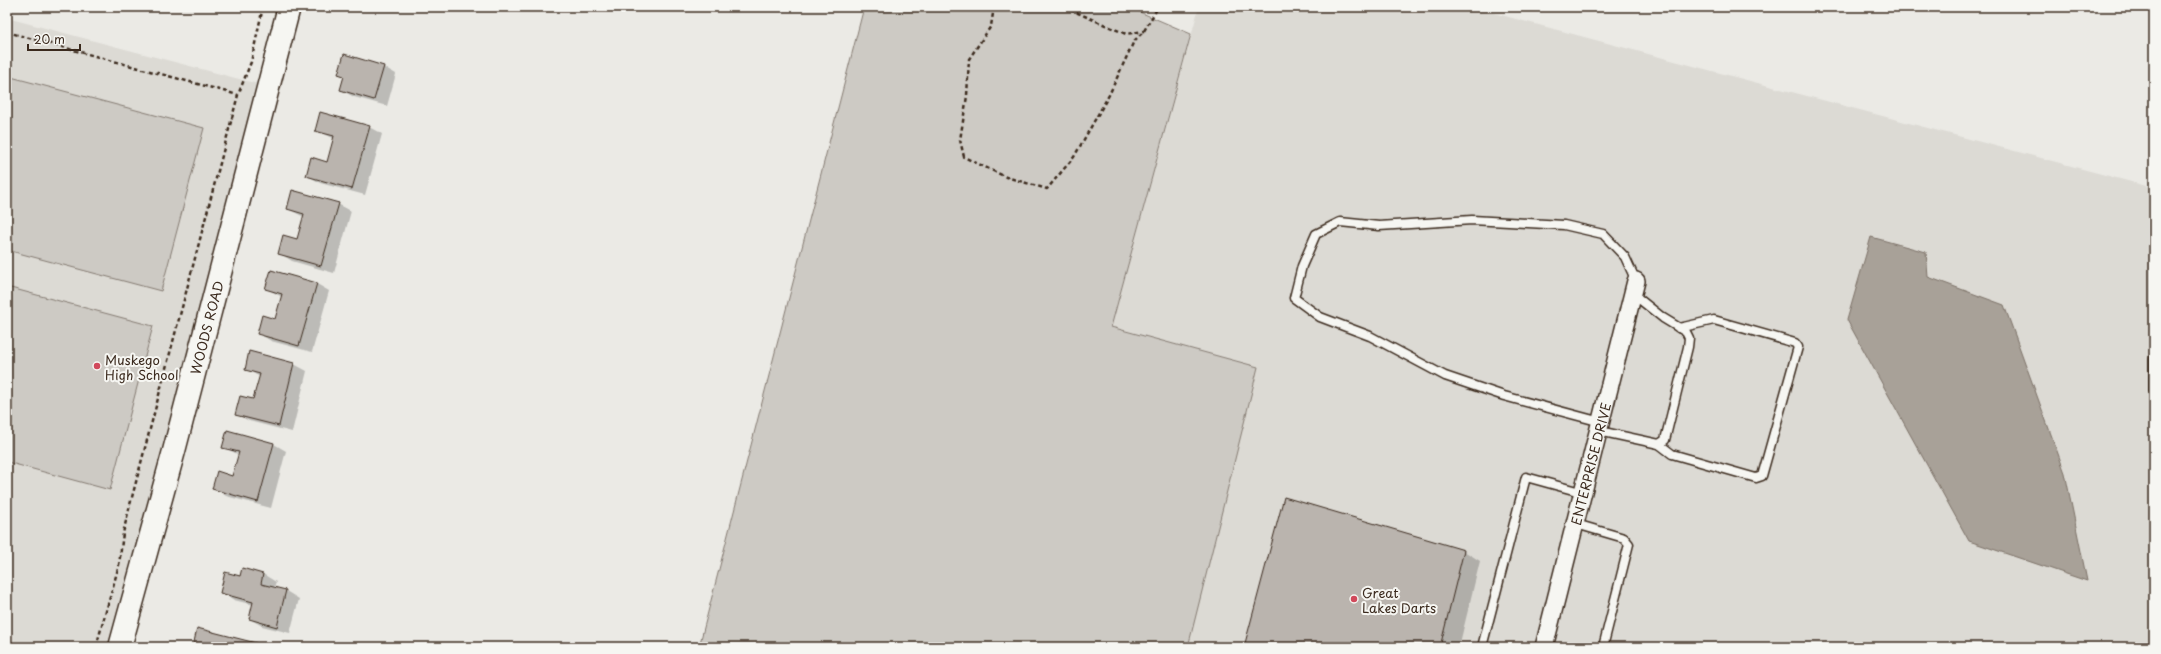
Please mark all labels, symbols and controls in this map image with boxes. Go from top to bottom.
scale bar [28,26,80,52]
text: 20 m [34,30,65,48]
street label: WOODS ROAD [185,278,227,376]
place label: Muskego High School [105,350,178,384]
marker: Muskego High School [92,361,102,371]
street label: ENTERPRISE DRIVE [1566,400,1615,527]
place label: Great Lakes Darts [1362,583,1436,617]
marker: Great Lakes Darts [1349,594,1359,604]

